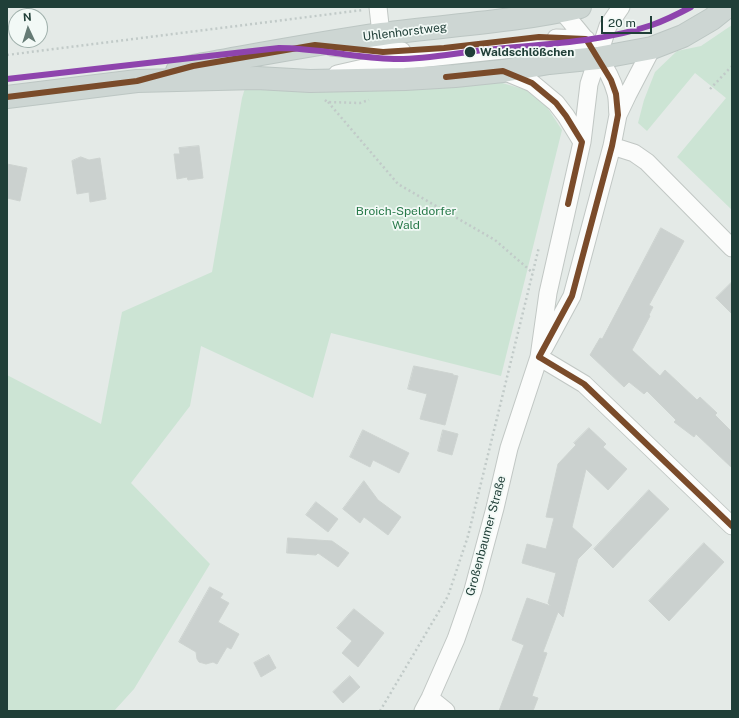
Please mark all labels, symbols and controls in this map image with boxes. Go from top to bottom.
north arrow [8,8,48,48]
scale bar [603,8,654,34]
text: N [23,11,32,23]
text: 20 m [608,16,636,30]
street label: Uhlenhorstweg [362,20,448,44]
marker: Waldschlößchen [463,45,477,59]
place label: Waldschlößchen [480,45,574,59]
park label: Broich-Speldorfer Wald [356,204,456,232]
street label: Großenbaumer Straße [463,474,509,598]

